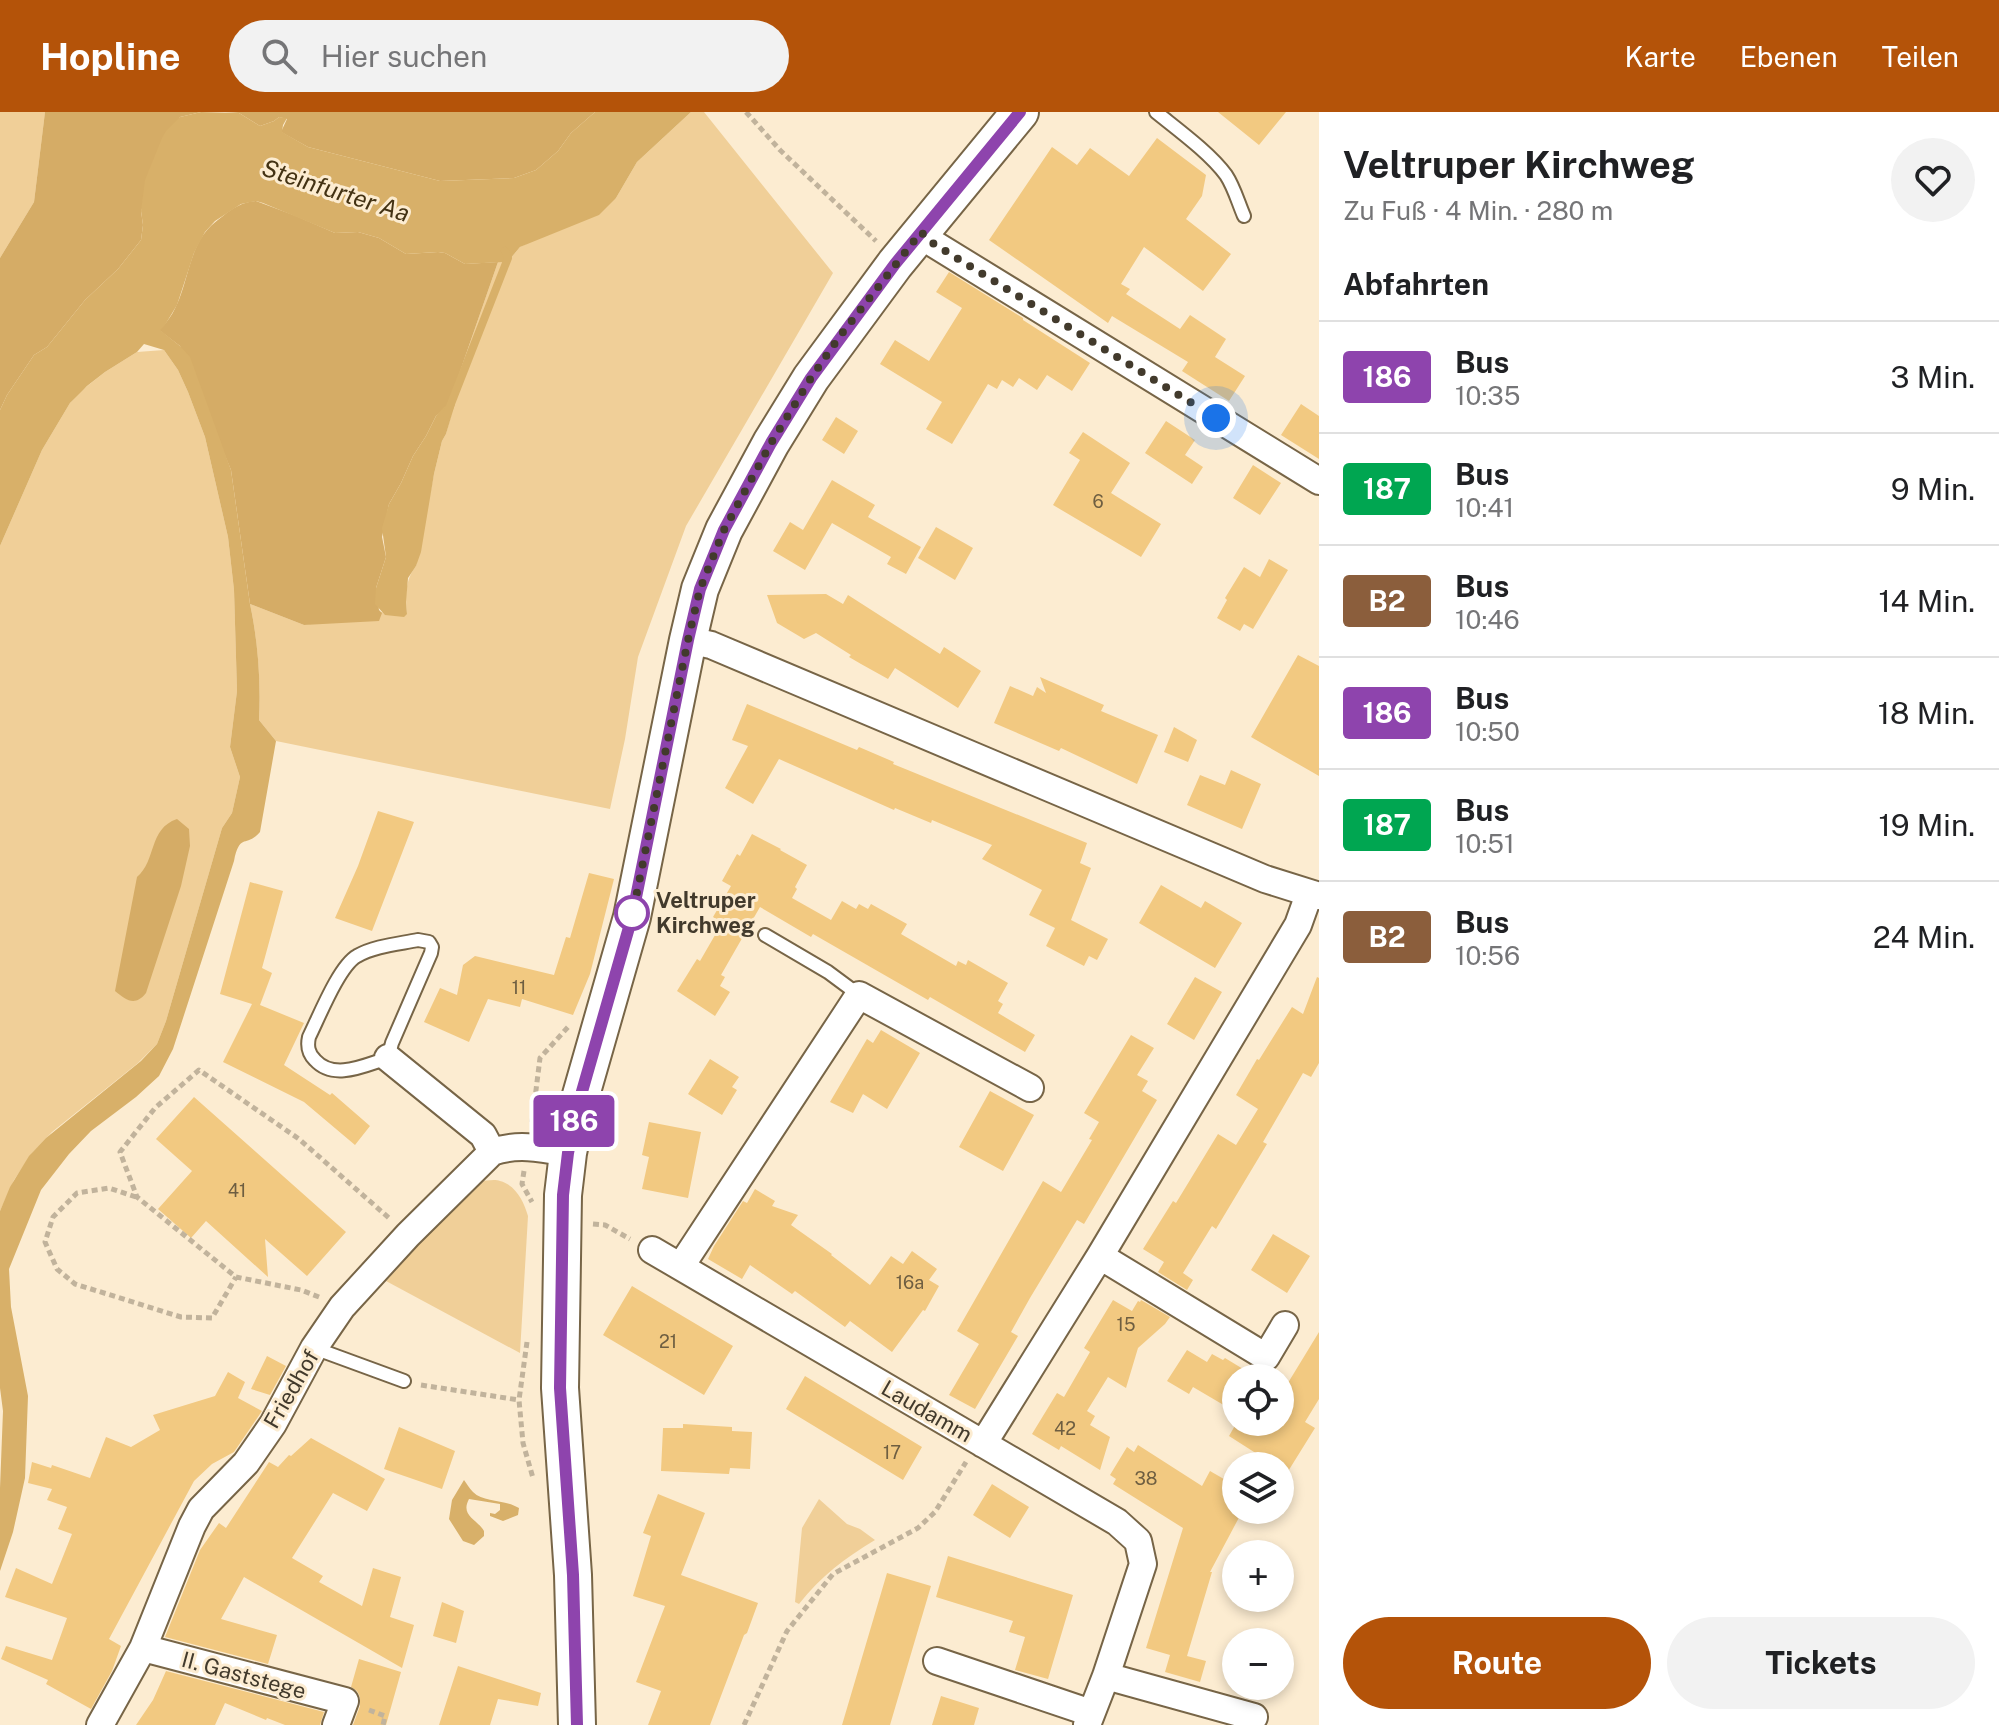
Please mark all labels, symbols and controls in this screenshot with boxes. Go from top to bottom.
search box [229,20,789,92]
text: Hopline [40,34,181,79]
icon: search [257,34,301,78]
text: Hier suchen [321,38,487,74]
text: Karte [1625,40,1696,73]
text: Ebenen [1740,40,1838,73]
text: Teilen [1882,40,1959,73]
button: heart [1891,138,1975,222]
text: Veltruper Kirchweg [1343,142,1695,187]
water label: Steinfurter Aa [259,153,413,227]
text: Zu Fuß · 4 Min. · 280 m [1343,195,1613,226]
text: Abfahrten [1343,266,1489,302]
text: Bus [1455,344,1509,380]
text: 3 Min. [1891,359,1975,395]
text: 186 [1362,360,1412,393]
text: 10:35 [1455,380,1520,411]
your location [1196,398,1236,438]
text: Bus [1455,456,1509,492]
text: 9 Min. [1891,471,1975,507]
text: 187 [1363,472,1411,505]
house number: 6 [1092,491,1104,512]
text: 10:41 [1455,492,1514,523]
text: Bus [1455,568,1509,604]
text: 14 Min. [1878,583,1975,619]
text: B2 [1369,584,1405,617]
text: 10:46 [1455,604,1520,635]
text: Bus [1455,680,1509,716]
text: 18 Min. [1878,695,1975,731]
text: 186 [1362,696,1412,729]
text: 10:50 [1455,716,1520,747]
text: Bus [1455,792,1509,828]
text: 19 Min. [1879,807,1975,843]
text: 187 [1363,808,1411,841]
text: 10:51 [1455,828,1515,859]
place label: Veltruper Kirchweg [656,887,756,938]
marker: Veltruper Kirchweg [615,896,649,930]
text: Bus [1455,904,1509,940]
text: 24 Min. [1873,919,1975,955]
text: B2 [1369,920,1405,953]
text: 10:56 [1455,940,1520,971]
house number: 11 [512,977,526,998]
line badge: 186 [528,1095,620,1147]
text: 186 [549,1104,599,1137]
house number: 41 [228,1180,246,1201]
house number: 16a [896,1272,924,1293]
house number: 15 [1117,1314,1135,1335]
house number: 21 [659,1331,677,1352]
street label: Friedhof [258,1345,324,1433]
map controls [1222,1364,1294,1700]
button: locate [1222,1364,1294,1436]
street label: Laudamm [877,1375,977,1447]
house number: 42 [1054,1418,1076,1439]
house number: 17 [883,1442,901,1463]
button: layers [1222,1452,1294,1524]
house number: 38 [1135,1468,1157,1489]
button: + [1222,1540,1294,1612]
button: Route [1343,1617,1651,1709]
button: Tickets [1667,1617,1975,1709]
button: − [1222,1628,1294,1700]
street label: II. Gaststege [179,1646,309,1704]

